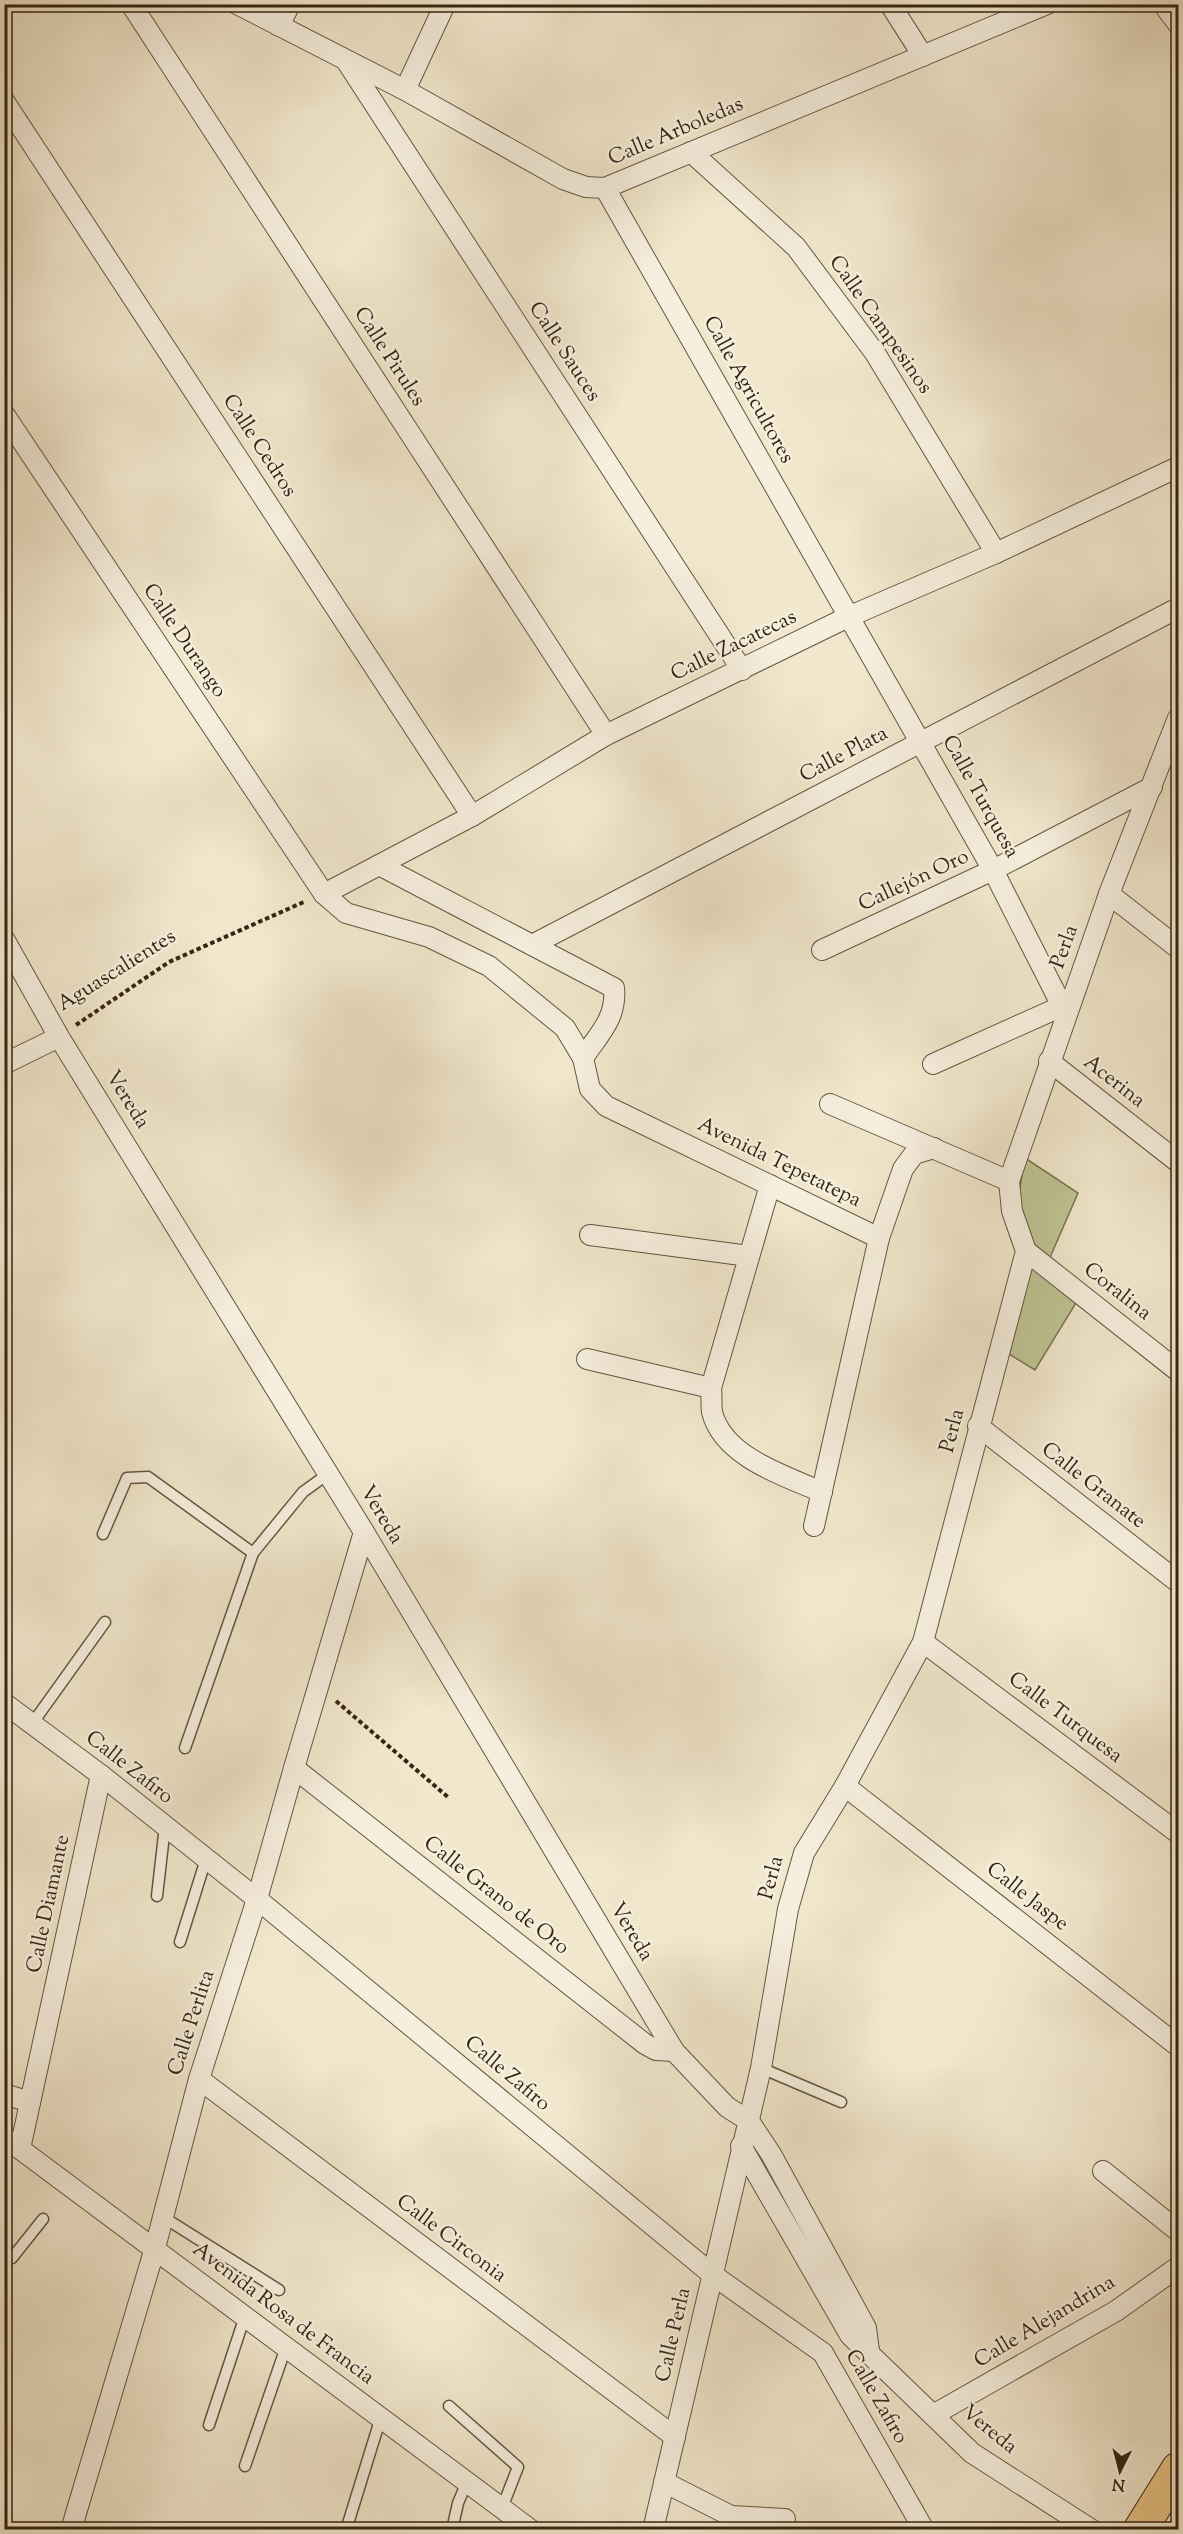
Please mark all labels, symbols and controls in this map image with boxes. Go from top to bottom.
street label: Calle Arboledas [604,90,748,174]
street label: Calle Campesinos [821,250,939,400]
street label: Calle Sauces [520,296,608,408]
street label: Calle Pirules [346,301,432,413]
street label: Calle Agricultores [695,311,801,469]
street label: Calle Cedros [214,389,304,503]
street label: Calle Durango [135,578,233,704]
street label: Calle Zacatecas [666,603,802,689]
street label: Calle Plata [795,719,894,791]
street label: Calle Turquesa [934,730,1026,864]
street label: Callejón Oro [854,842,974,920]
street label: Perla [1043,921,1087,973]
street label: Aguascalientes [52,923,182,1019]
street label: Acerina [1077,1048,1152,1116]
street label: Vereda [97,1065,157,1135]
street label: Avenida Tepetatepa [692,1110,866,1216]
street label: Coralina [1077,1256,1158,1328]
street label: Perla [933,1406,973,1456]
street label: Calle Granate [1034,1435,1152,1537]
street label: Vereda [352,1480,410,1550]
street label: Calle Turquesa [1002,1665,1129,1771]
street label: Calle Zafiro [79,1724,179,1812]
street label: Calle Grano de Oro [417,1829,575,1963]
street label: Calle Diamante [20,1832,78,1976]
street label: Perla [752,1853,792,1903]
street label: Calle Jaspe [979,1855,1075,1939]
street label: Vereda [602,1897,660,1967]
street label: Calle Perlita [161,1966,223,2080]
street label: Calle Zafiro [457,2029,557,2119]
street label: Calle Circonia [389,2187,513,2291]
street label: Avenida Rosa de Francia [186,2236,380,2393]
street label: Calle Alejandrina [969,2268,1121,2376]
street label: Calle Perla [649,2284,699,2385]
street label: Calle Zafiro [837,2344,915,2450]
street label: Vereda [955,2398,1024,2462]
north arrow [1090,2441,1150,2501]
text: N [1111,2471,1126,2496]

